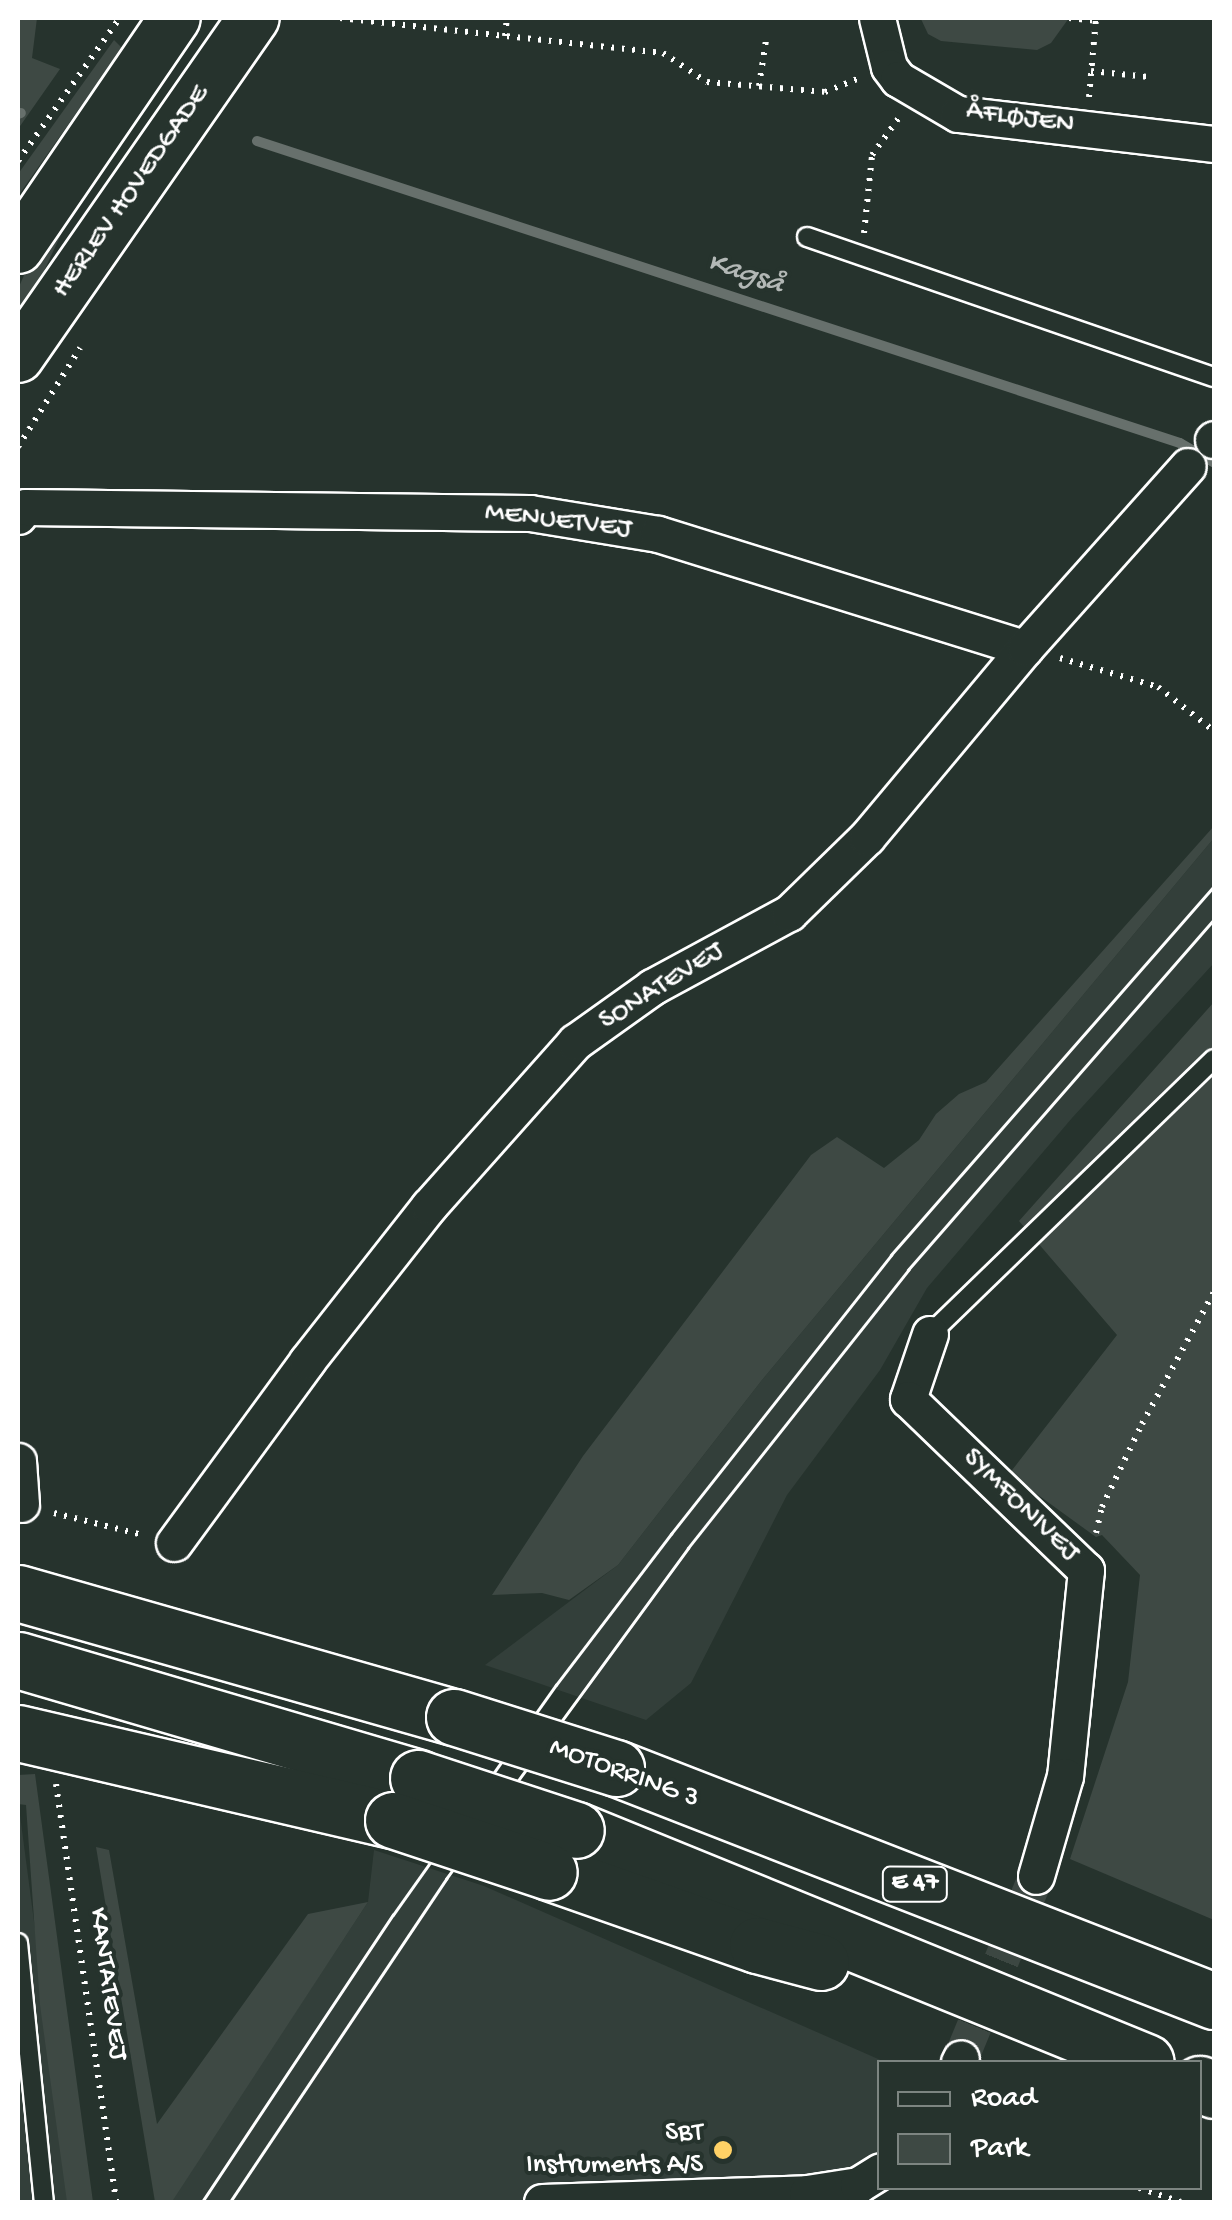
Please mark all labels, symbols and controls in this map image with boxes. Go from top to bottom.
street label: HERLEV HOVEDGADE [46,79,218,305]
street label: ÅFLØJEN [964,95,1076,143]
water label: Kagså [702,246,788,304]
street label: MENUETVEJ [483,496,633,548]
street label: SONATEVEJ [593,935,731,1039]
street label: SYMFONIVEJ [955,1442,1085,1570]
street label: MOTORRING 3 [544,1731,704,1817]
road number: E 47 [880,1864,950,1904]
street label: KANTATEVEJ [80,1906,134,2062]
legend [877,2060,1202,2190]
text: Road [971,2082,1037,2117]
place label: SBT Instruments A/S [526,2117,703,2183]
text: Park [971,2132,1028,2167]
marker: SBT Instruments A/S [712,2139,734,2161]

